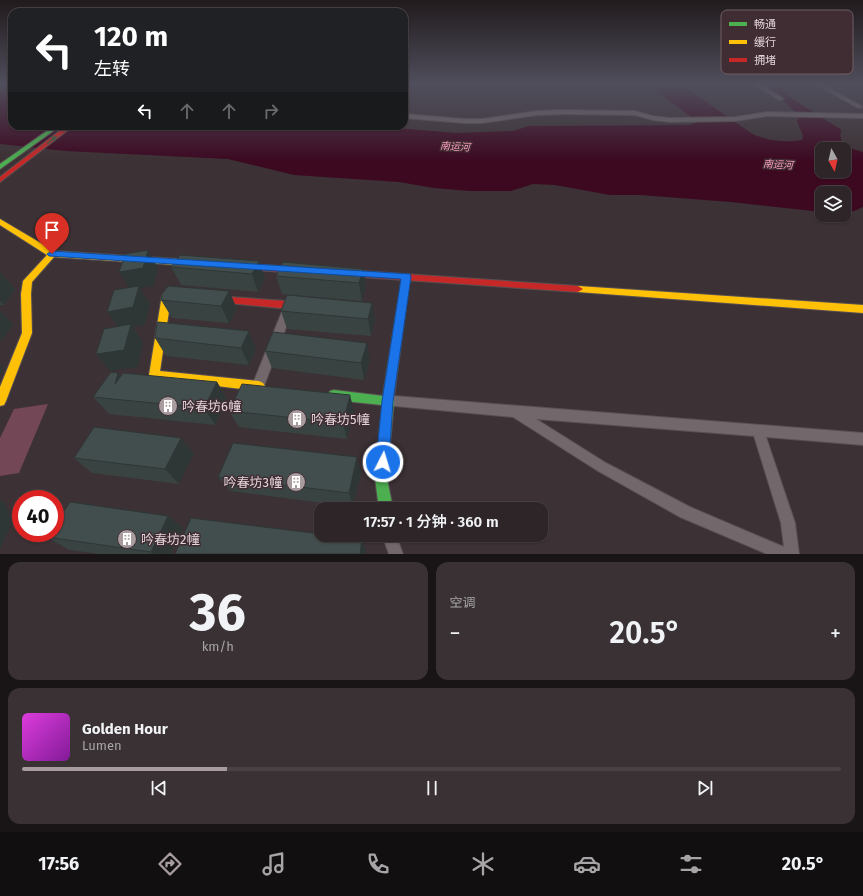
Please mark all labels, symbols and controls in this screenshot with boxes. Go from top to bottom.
legend [721,10,853,74]
text: 畅通 [754,18,776,31]
text: 120 m [94,20,168,53]
icon: left [28,24,80,76]
text: 缓行 [754,36,776,49]
text: 拥堵 [754,54,776,67]
text: 左转 [94,58,130,80]
icon: left [134,100,156,122]
icon: ahead [176,100,198,122]
icon: ahead [218,100,240,122]
icon: right [260,100,282,122]
one-way arrow [46,136,57,144]
water label: 南运河 [440,140,472,154]
north arrow [815,142,851,178]
map controls [815,142,851,222]
water label: 南运河 [763,158,795,172]
button: layers [815,186,851,222]
pin [35,213,69,254]
icon: arrive [41,219,63,241]
building icon: 吟春坊6幢 [157,395,179,417]
place label: 吟春坊6幢 [182,399,241,414]
building icon: 吟春坊5幢 [286,408,308,430]
place label: 吟春坊5幢 [311,412,370,427]
position arrow [362,441,404,483]
building icon: 吟春坊3幢 [285,471,307,493]
place label: 吟春坊3幢 [224,475,282,490]
speed limit sign: 40 [12,490,64,542]
text: 17:57 · 1 分钟 · 360 m [363,513,499,531]
building icon: 吟春坊2幢 [116,528,138,550]
place label: 吟春坊2幢 [141,532,199,547]
text: 36 [190,581,246,644]
text: 空调 [450,595,476,610]
text: 20.5° [610,615,681,651]
text: − [450,620,461,647]
text: + [830,620,841,647]
text: km/h [202,639,234,654]
text: Golden Hour [82,720,168,738]
text: Lumen [82,738,122,753]
icon: previous [148,777,170,799]
icon: pause [421,777,443,799]
icon: next [694,777,716,799]
icon: directions [156,850,184,878]
icon: music [260,850,288,878]
icon: phone [364,850,392,878]
icon: climate [469,850,497,878]
icon: car [573,850,601,878]
icon: filters [677,850,705,878]
text: 17:56 [38,853,79,875]
text: 20.5° [782,853,825,875]

